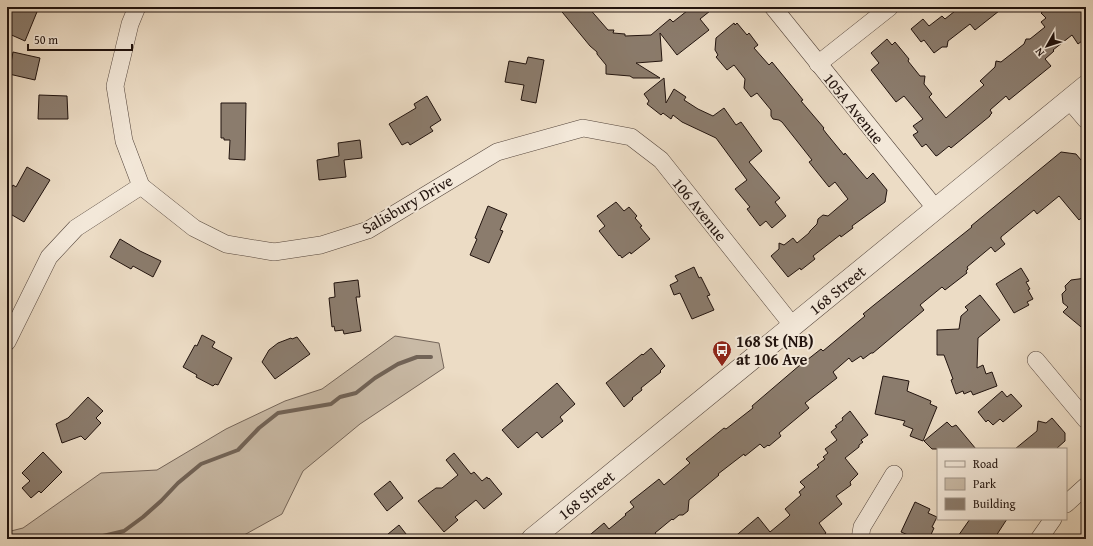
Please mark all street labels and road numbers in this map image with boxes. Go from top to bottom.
street label: 105A Avenue [818,67,890,149]
street label: Salisbury Drive [357,168,457,240]
street label: 106 Avenue [667,172,733,246]
street label: 168 Street [803,259,871,320]
street label: 168 Street [552,464,620,525]

